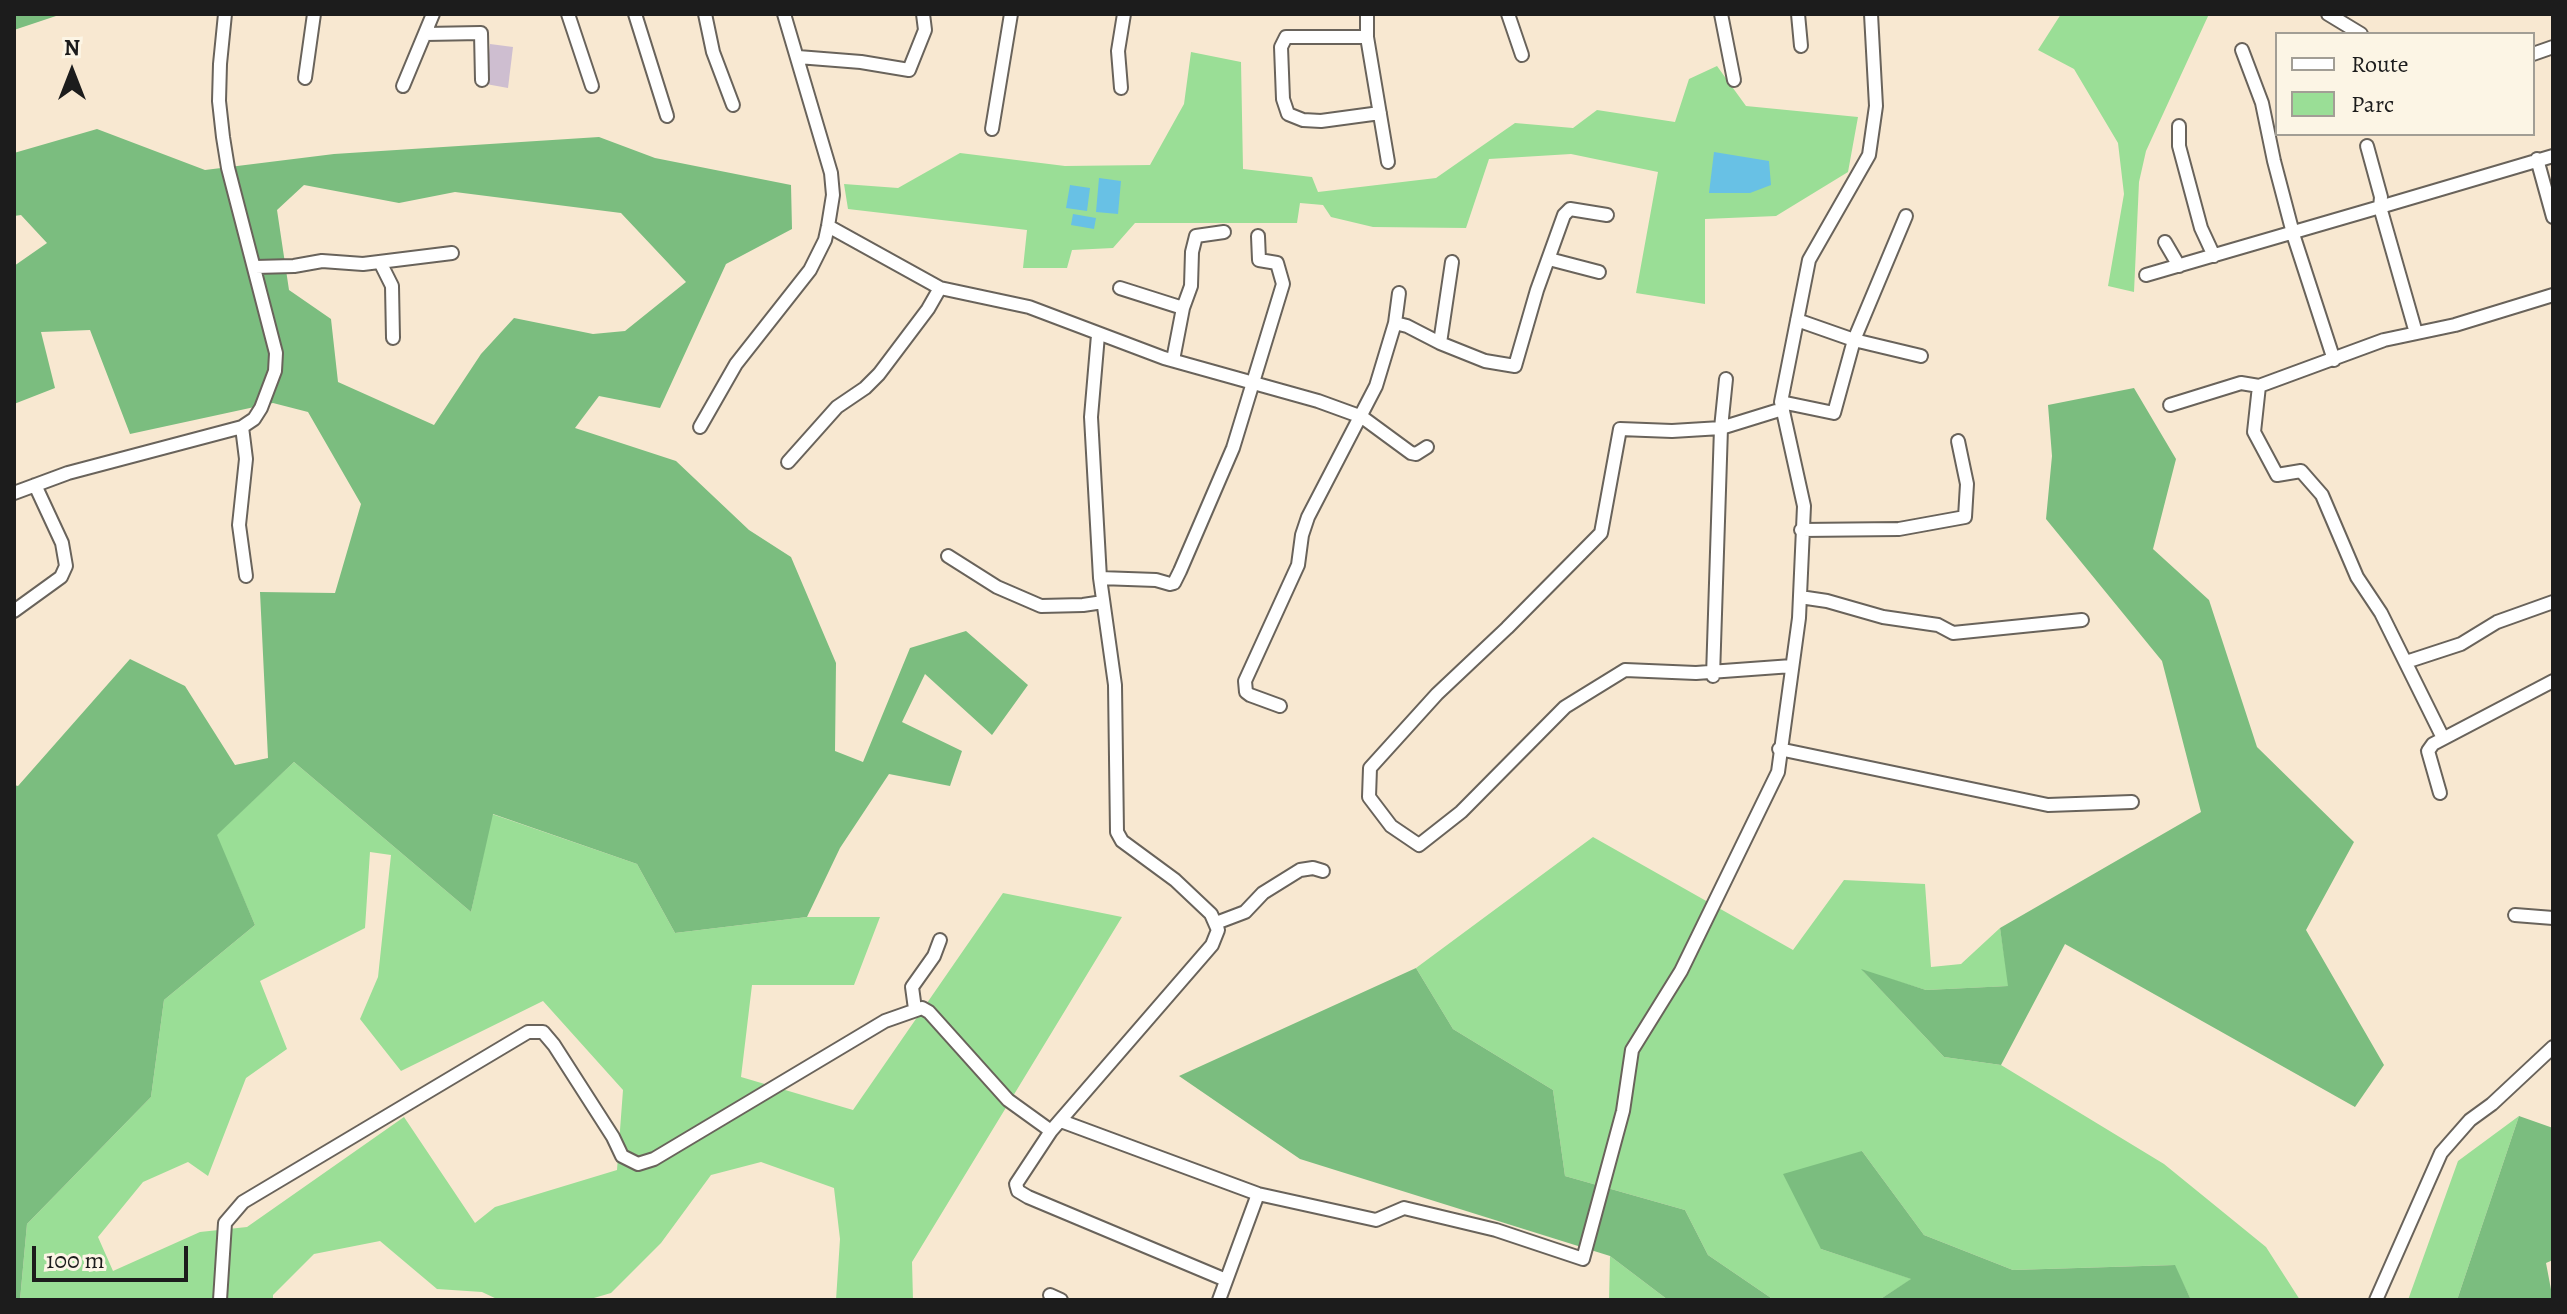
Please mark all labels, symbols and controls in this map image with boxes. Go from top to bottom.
north arrow [32,32,112,112]
legend [2275,32,2535,136]
text: N [64,33,80,63]
text: Route [2351,48,2409,80]
text: Parc [2351,88,2394,120]
scale bar [36,1230,192,1280]
text: 100 m [46,1244,105,1276]

